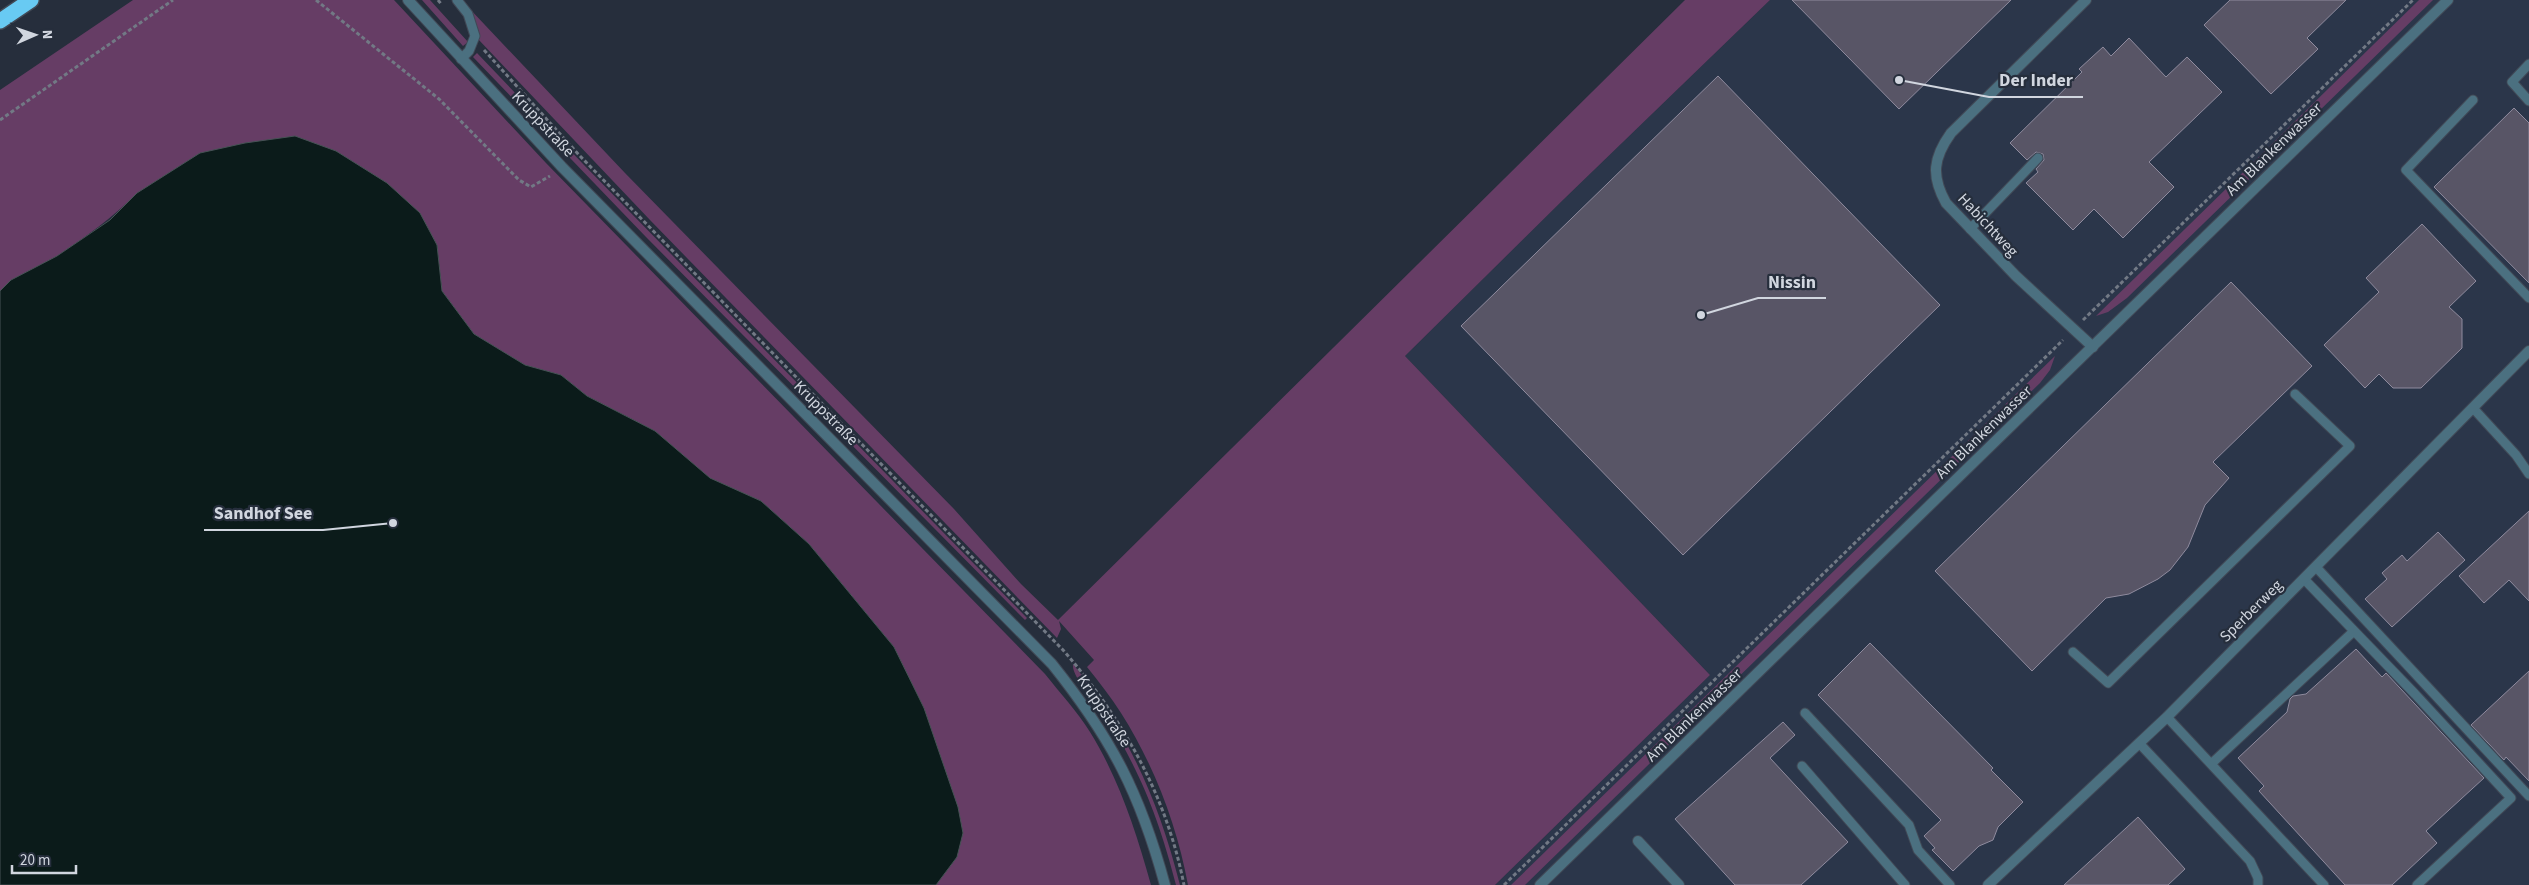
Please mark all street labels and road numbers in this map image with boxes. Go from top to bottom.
street label: Kruppstraße [507,86,580,162]
street label: Am Blankenwasser [2221,97,2327,201]
street label: Habichtweg [1953,188,2023,262]
street label: Kruppstraße [789,376,863,450]
street label: Am Blankenwasser [1931,380,2037,484]
street label: Sperberweg [2215,575,2287,647]
street label: Am Blankenwasser [1641,663,1747,767]
street label: Kruppstraße [1072,670,1136,752]

